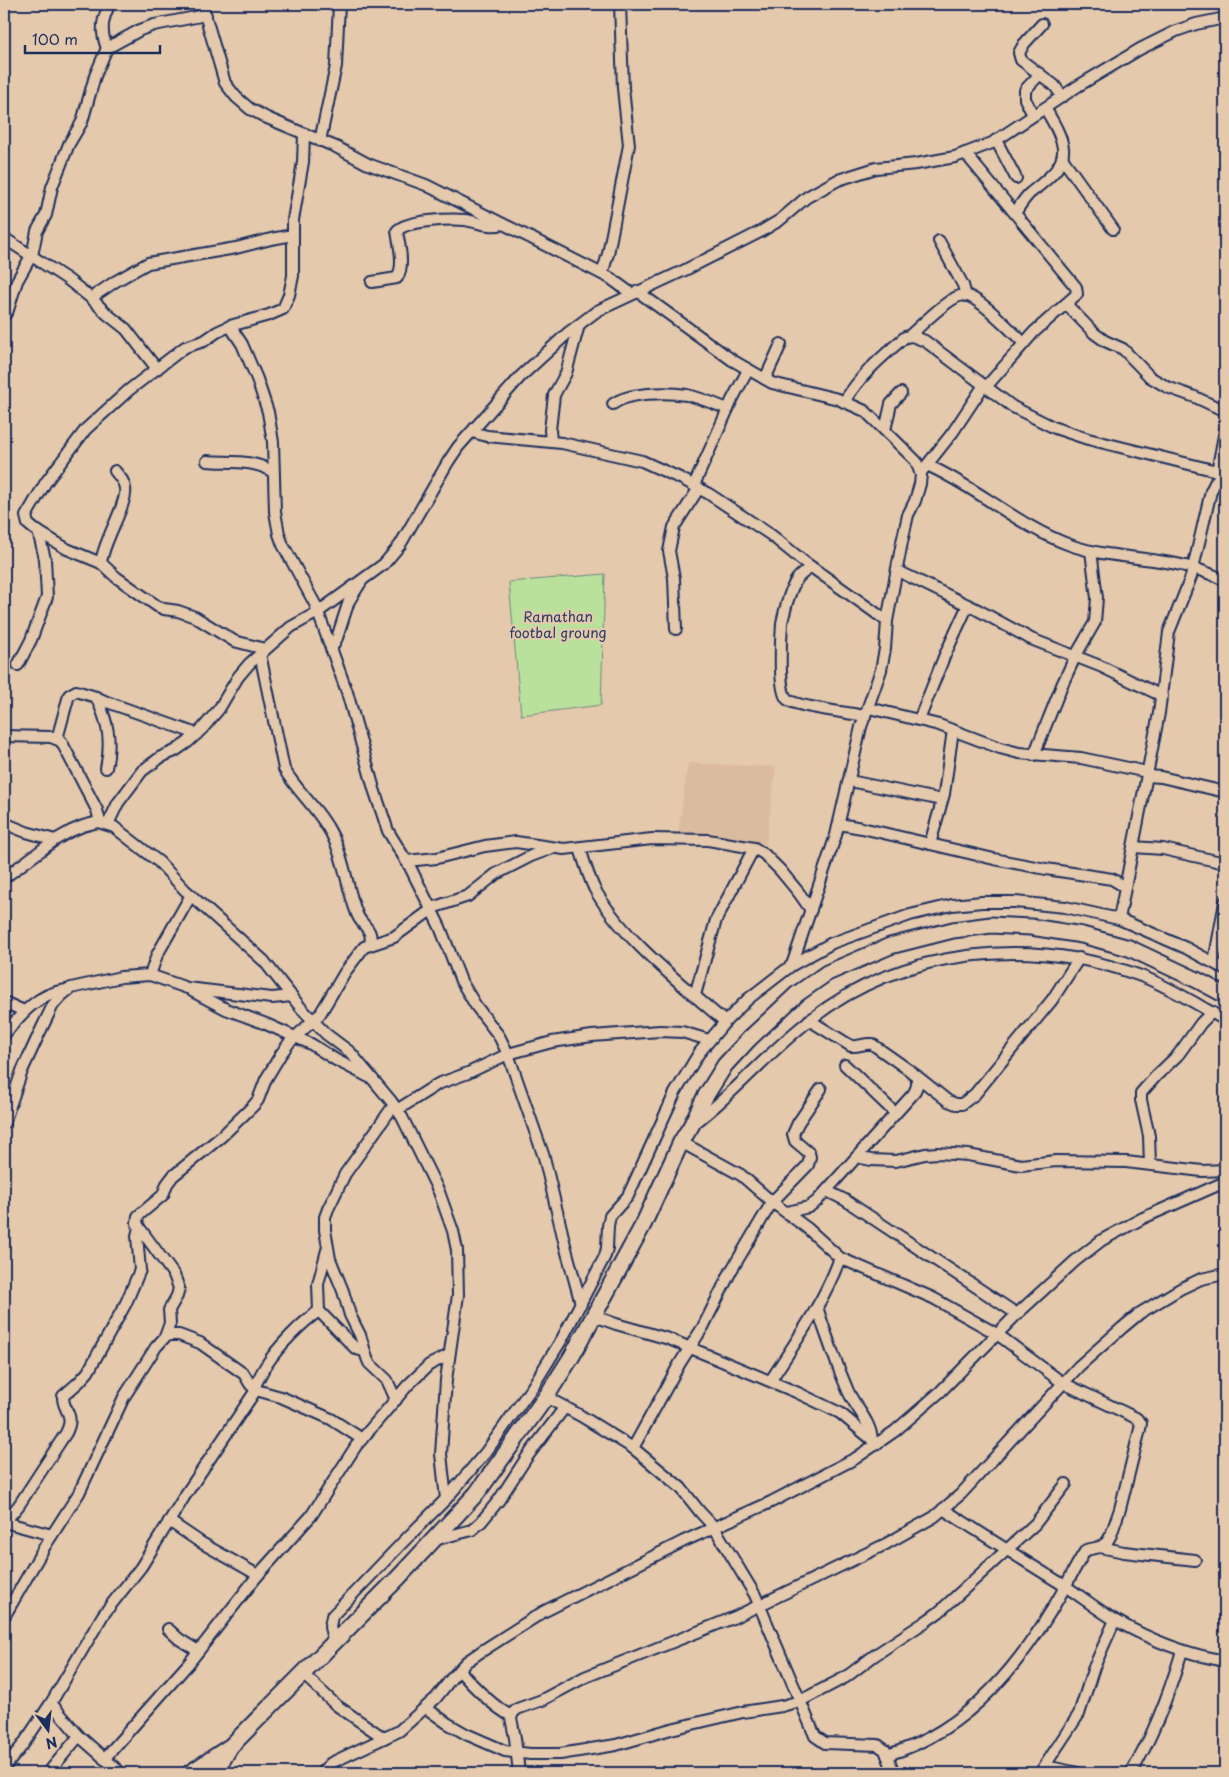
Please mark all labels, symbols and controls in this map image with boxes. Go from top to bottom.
scale bar [25,22,160,54]
text: 100 m [32,27,78,50]
park label: Ramathan footbal groung [509,606,607,643]
north arrow [22,1704,72,1754]
text: N [43,1731,60,1755]

